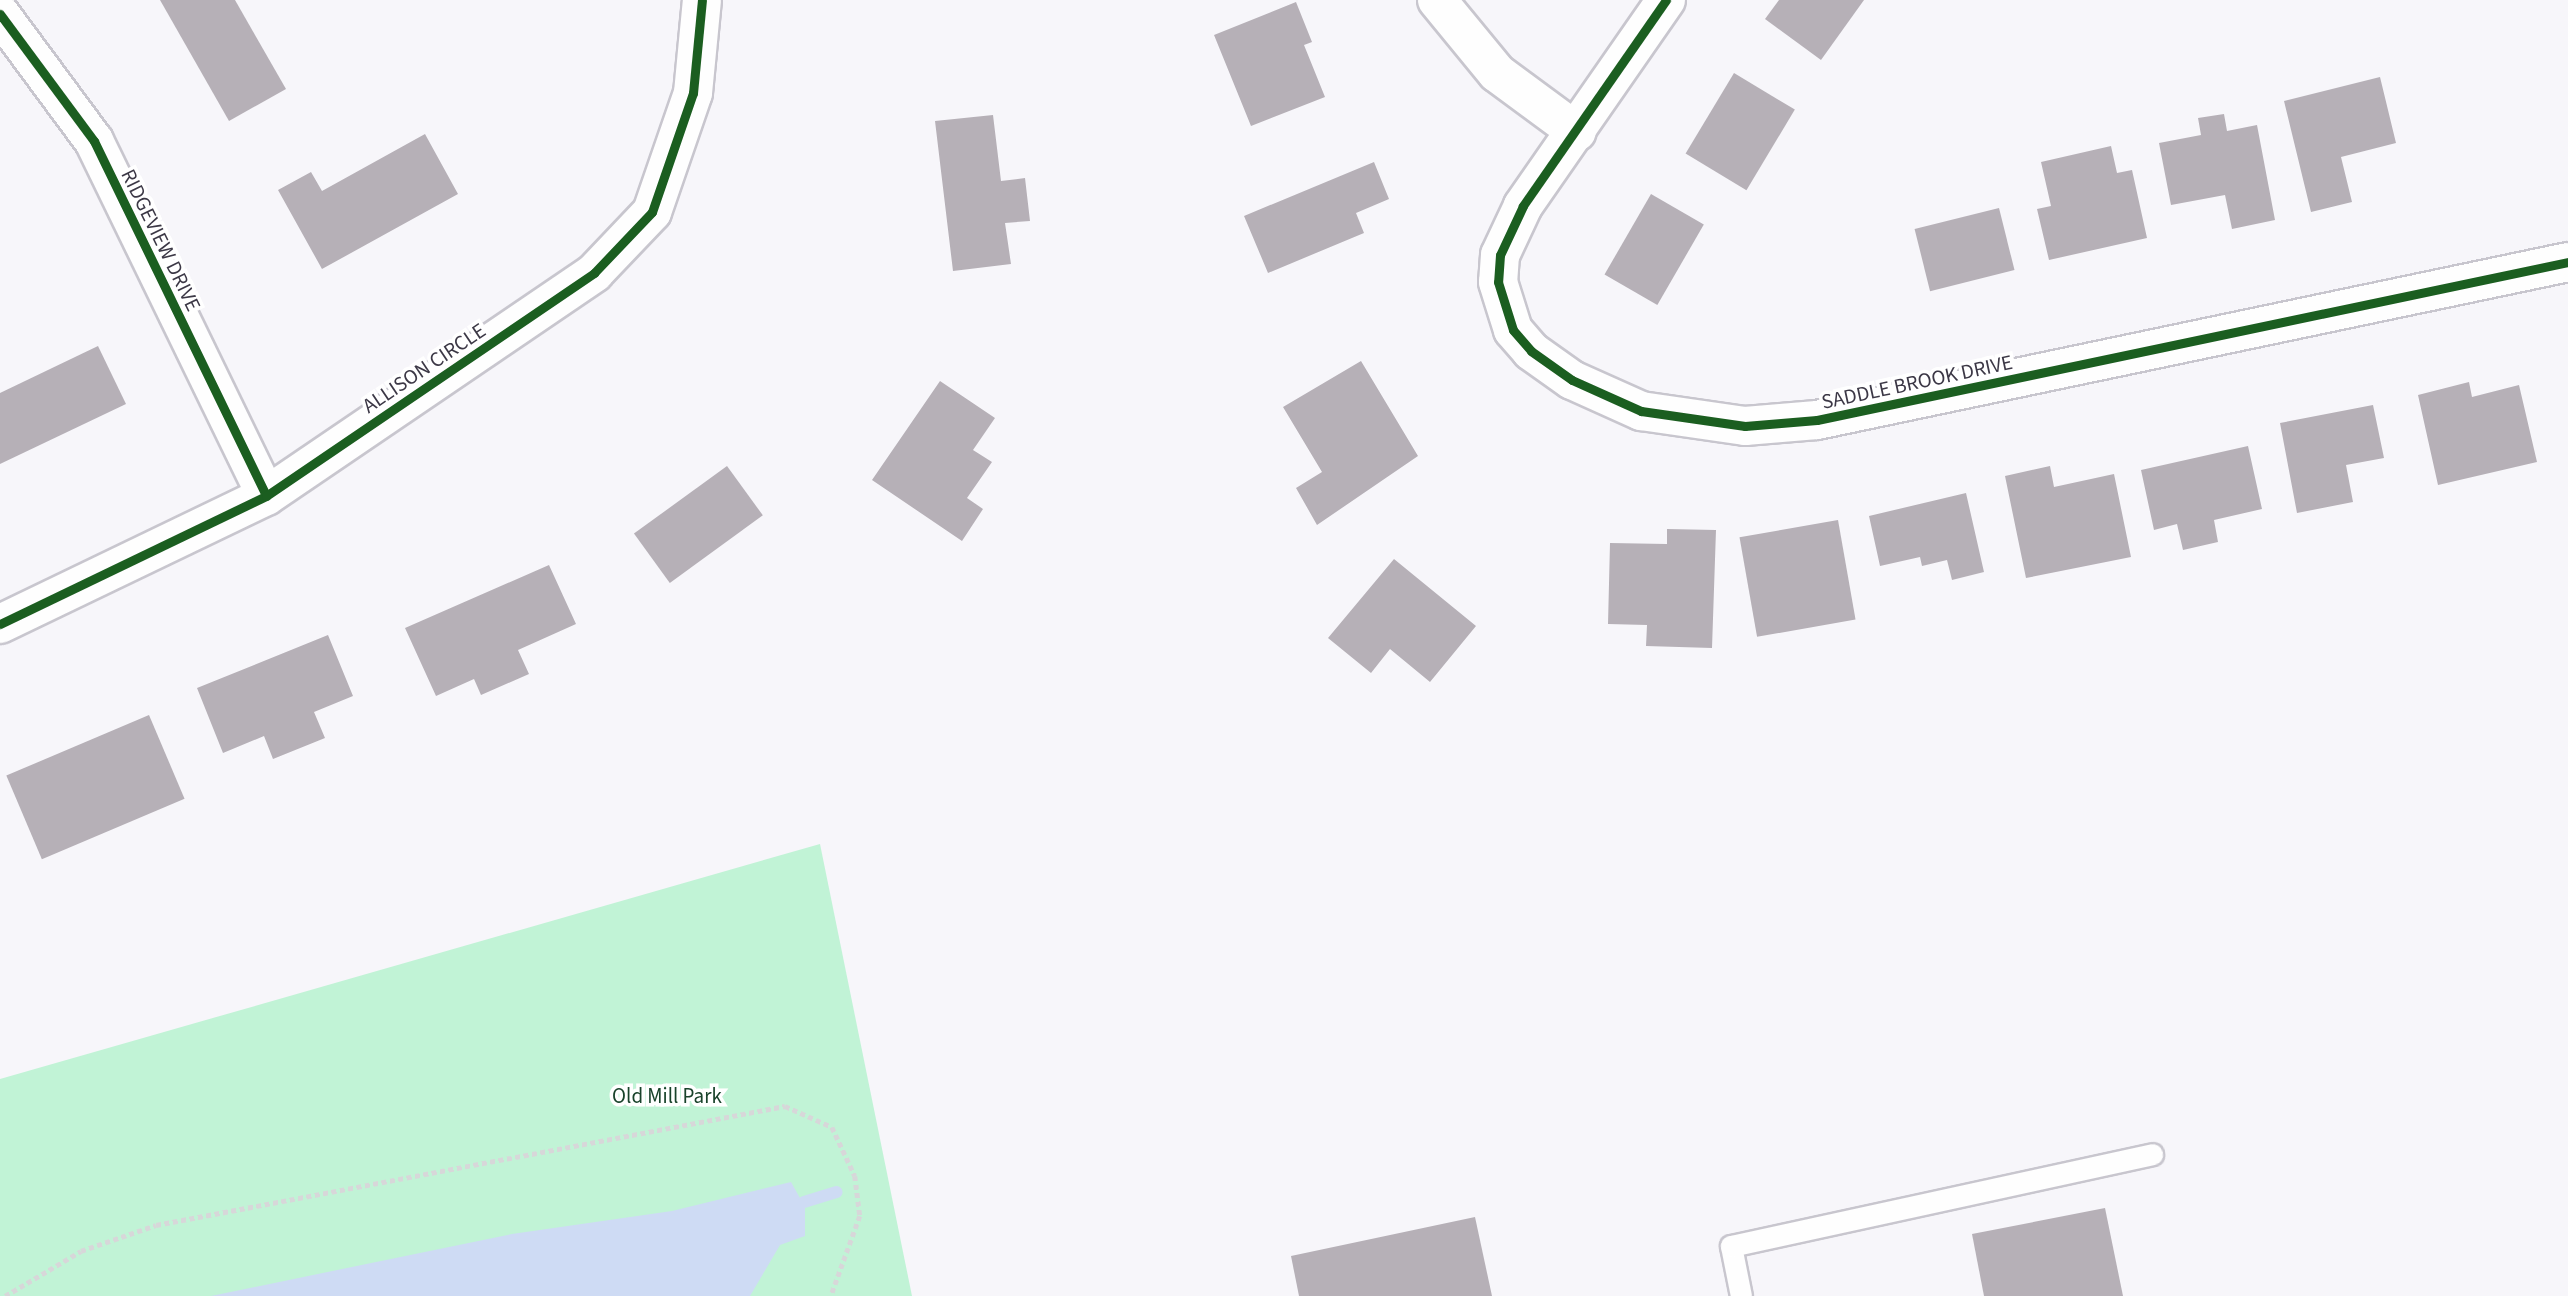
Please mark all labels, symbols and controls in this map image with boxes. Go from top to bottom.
street label: RIDGEVIEW DRIVE [116,165,206,315]
street label: ALLISON CIRCLE [358,318,490,418]
street label: SADDLE BROOK DRIVE [1819,349,2015,415]
park label: Old Mill Park [612,1083,722,1109]

